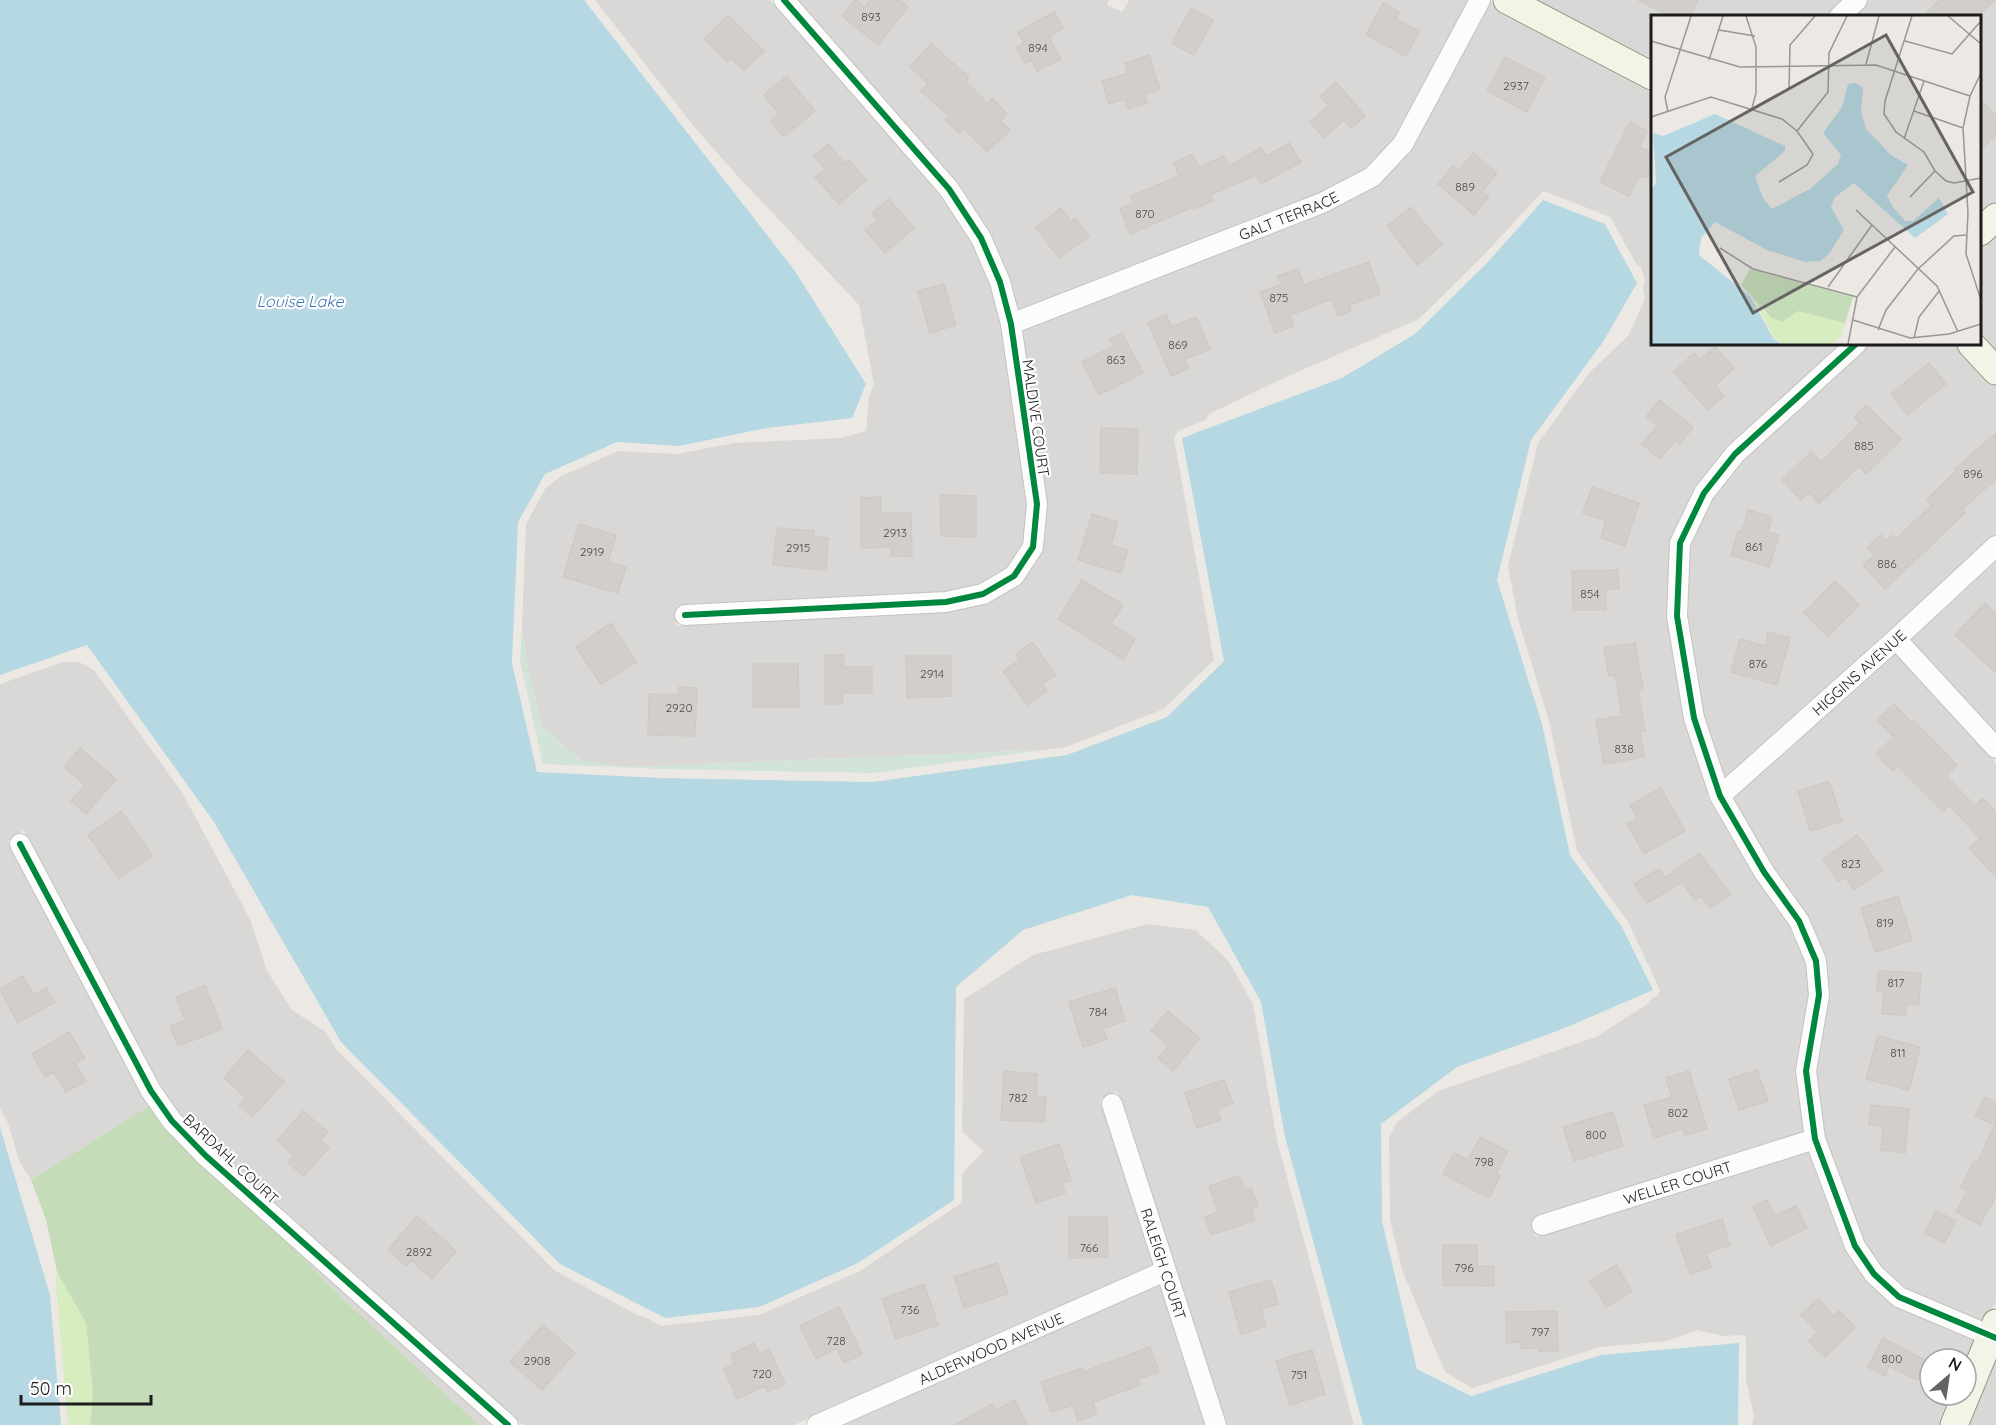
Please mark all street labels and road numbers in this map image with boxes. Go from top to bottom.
street label: GALT TERRACE [1236,187,1342,244]
street label: MALDIVE COURT [1018,358,1054,478]
street label: HIGGINS AVENUE [1808,625,1910,719]
street label: BARDAHL COURT [179,1110,283,1208]
street label: WELLER COURT [1621,1156,1734,1208]
street label: RALEIGH COURT [1137,1206,1191,1322]
street label: ALDERWOOD AVENUE [915,1308,1066,1388]

